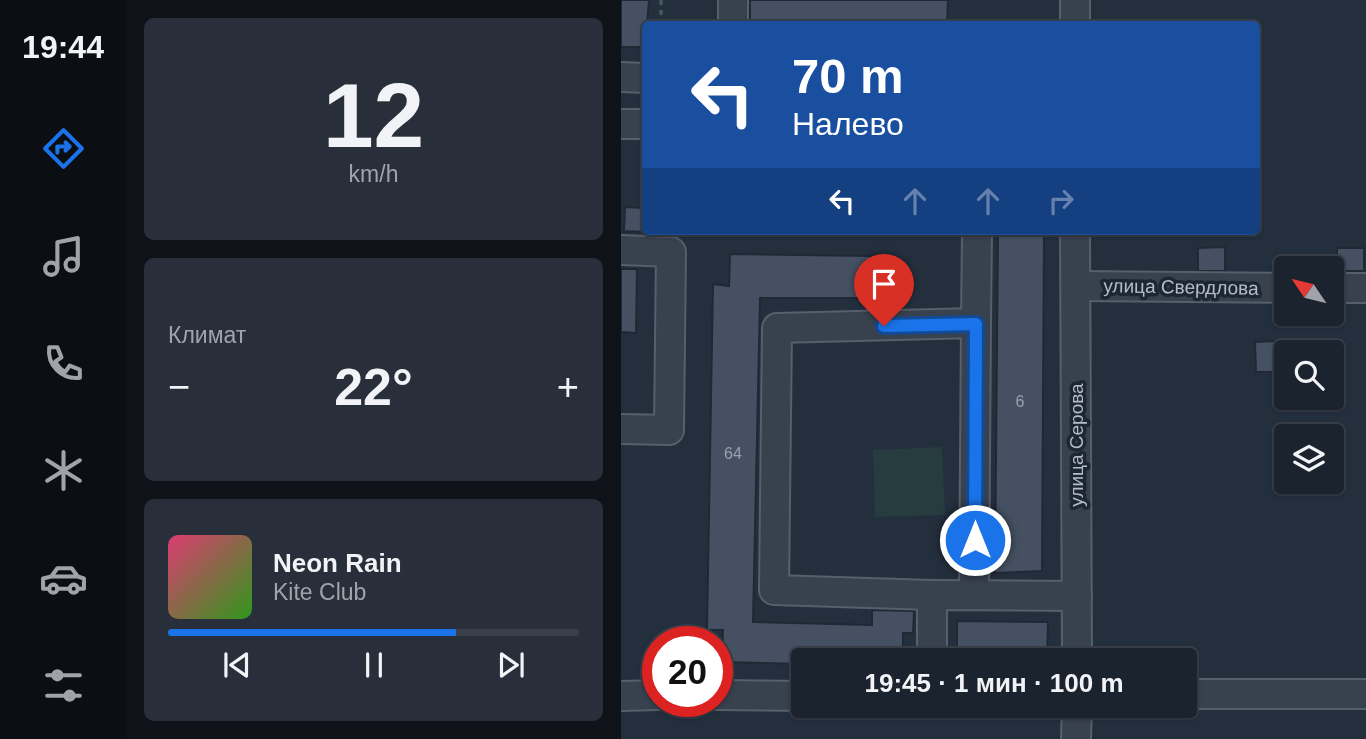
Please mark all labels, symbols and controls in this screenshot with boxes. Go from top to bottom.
text: 19:44 [22,29,104,65]
icon: left [677,49,768,140]
text: 70 m [792,49,904,103]
text: 12 [323,65,424,166]
text: Налево [792,106,904,142]
icon: directions [39,124,88,173]
text: km/h [349,161,398,187]
icon: left [823,182,861,220]
icon: ahead [896,182,934,220]
icon: ahead [969,182,1007,220]
icon: right [1042,182,1080,220]
icon: music [39,232,88,281]
pin [854,254,914,326]
north arrow [1274,256,1344,326]
map controls [1274,256,1344,494]
icon: arrive [865,265,903,303]
street label: улица Свердлова [1103,275,1259,299]
text: Климат [168,322,246,348]
icon: phone [39,339,88,388]
button: search [1274,340,1344,410]
text: 22° [334,358,413,416]
text: − [168,366,190,408]
text: + [557,366,579,408]
street label: улица Серова [1066,383,1087,507]
house number: 6 [1016,393,1025,410]
button: layers [1274,424,1344,494]
house number: 64 [724,445,742,462]
icon: climate [39,446,88,495]
position arrow [938,503,1012,577]
text: Neon Rain [273,548,402,578]
icon: car [39,554,88,603]
text: Kite Club [273,579,366,605]
speed limit sign: 20 [642,626,733,717]
icon: previous [218,646,256,684]
icon: pause [355,646,393,684]
icon: next [492,646,530,684]
icon: filters [39,661,88,710]
text: 19:45 · 1 мин · 100 m [864,668,1124,698]

